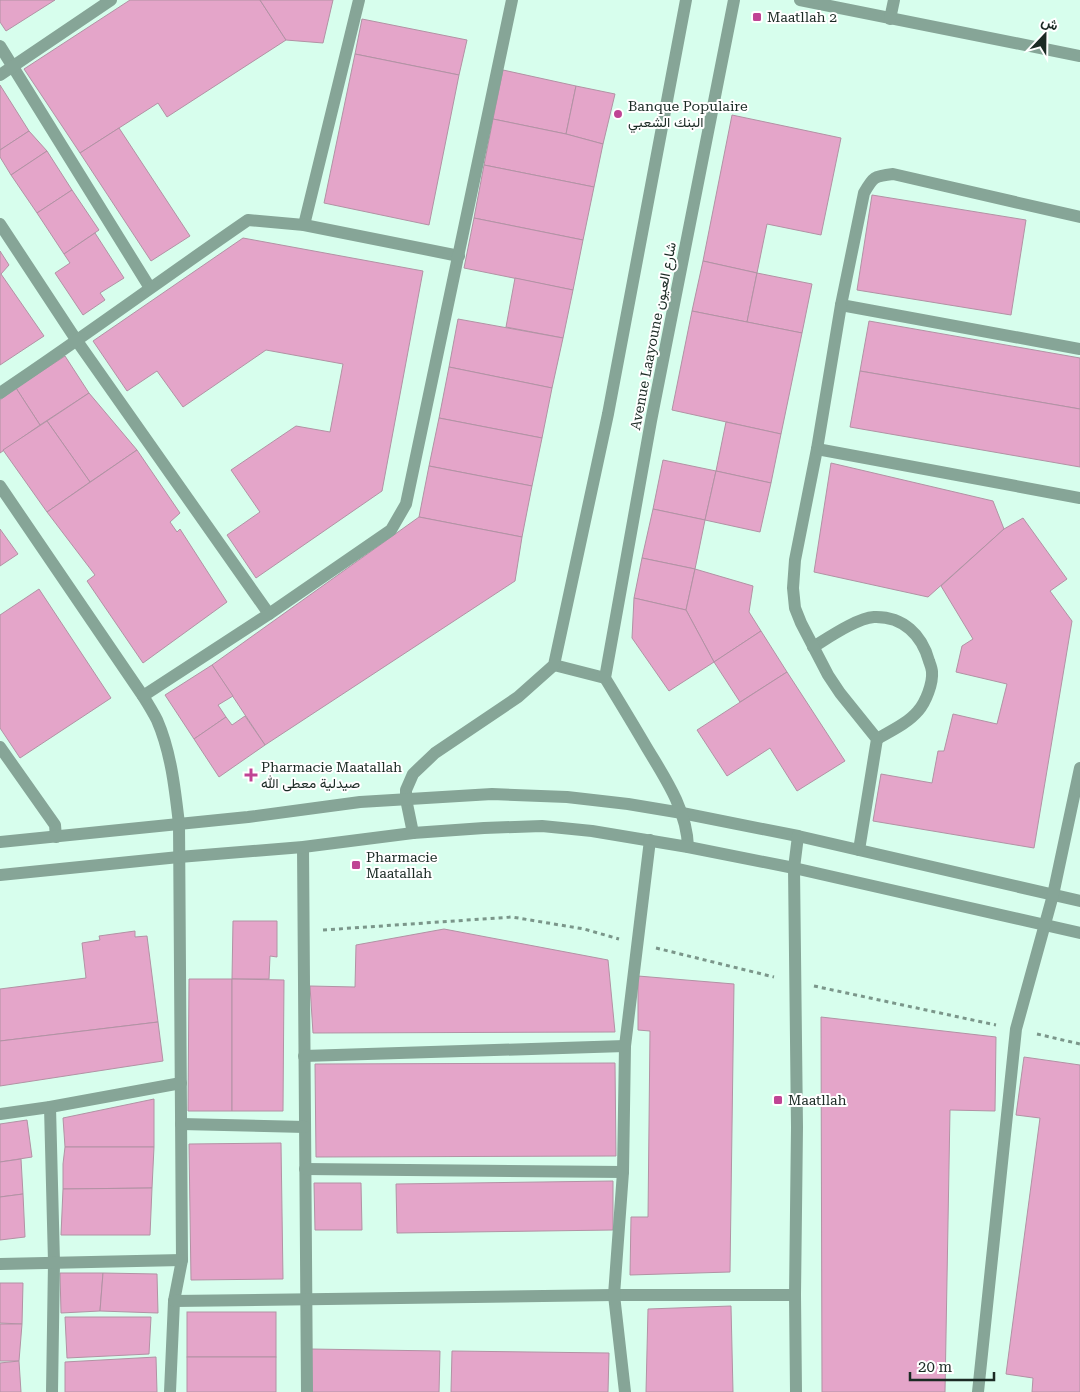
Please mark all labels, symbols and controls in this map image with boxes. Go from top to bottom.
place label: Maatllah 2 [767,9,837,25]
north arrow [1020,10,1070,60]
marker: Maatllah 2 [751,11,763,23]
text: ش [1039,12,1061,35]
place label: Banque Populaire البنك الشعبي [628,98,748,134]
marker: Banque Populaire البنك الشعبي [612,108,624,120]
street label: Avenue Laayoune شارع العيون [627,241,682,432]
place label: Pharmacie Maatallah صيدلية معطى الله [261,759,402,792]
marker: Pharmacie Maatallah صيدلية معطى الله [245,769,257,781]
place label: Pharmacie Maatallah [366,849,438,881]
marker: Pharmacie Maatallah [350,859,362,871]
place label: Maatllah [788,1092,847,1108]
marker: Maatllah [772,1094,784,1106]
scale bar [910,1350,994,1382]
text: 20 m [918,1358,953,1376]

